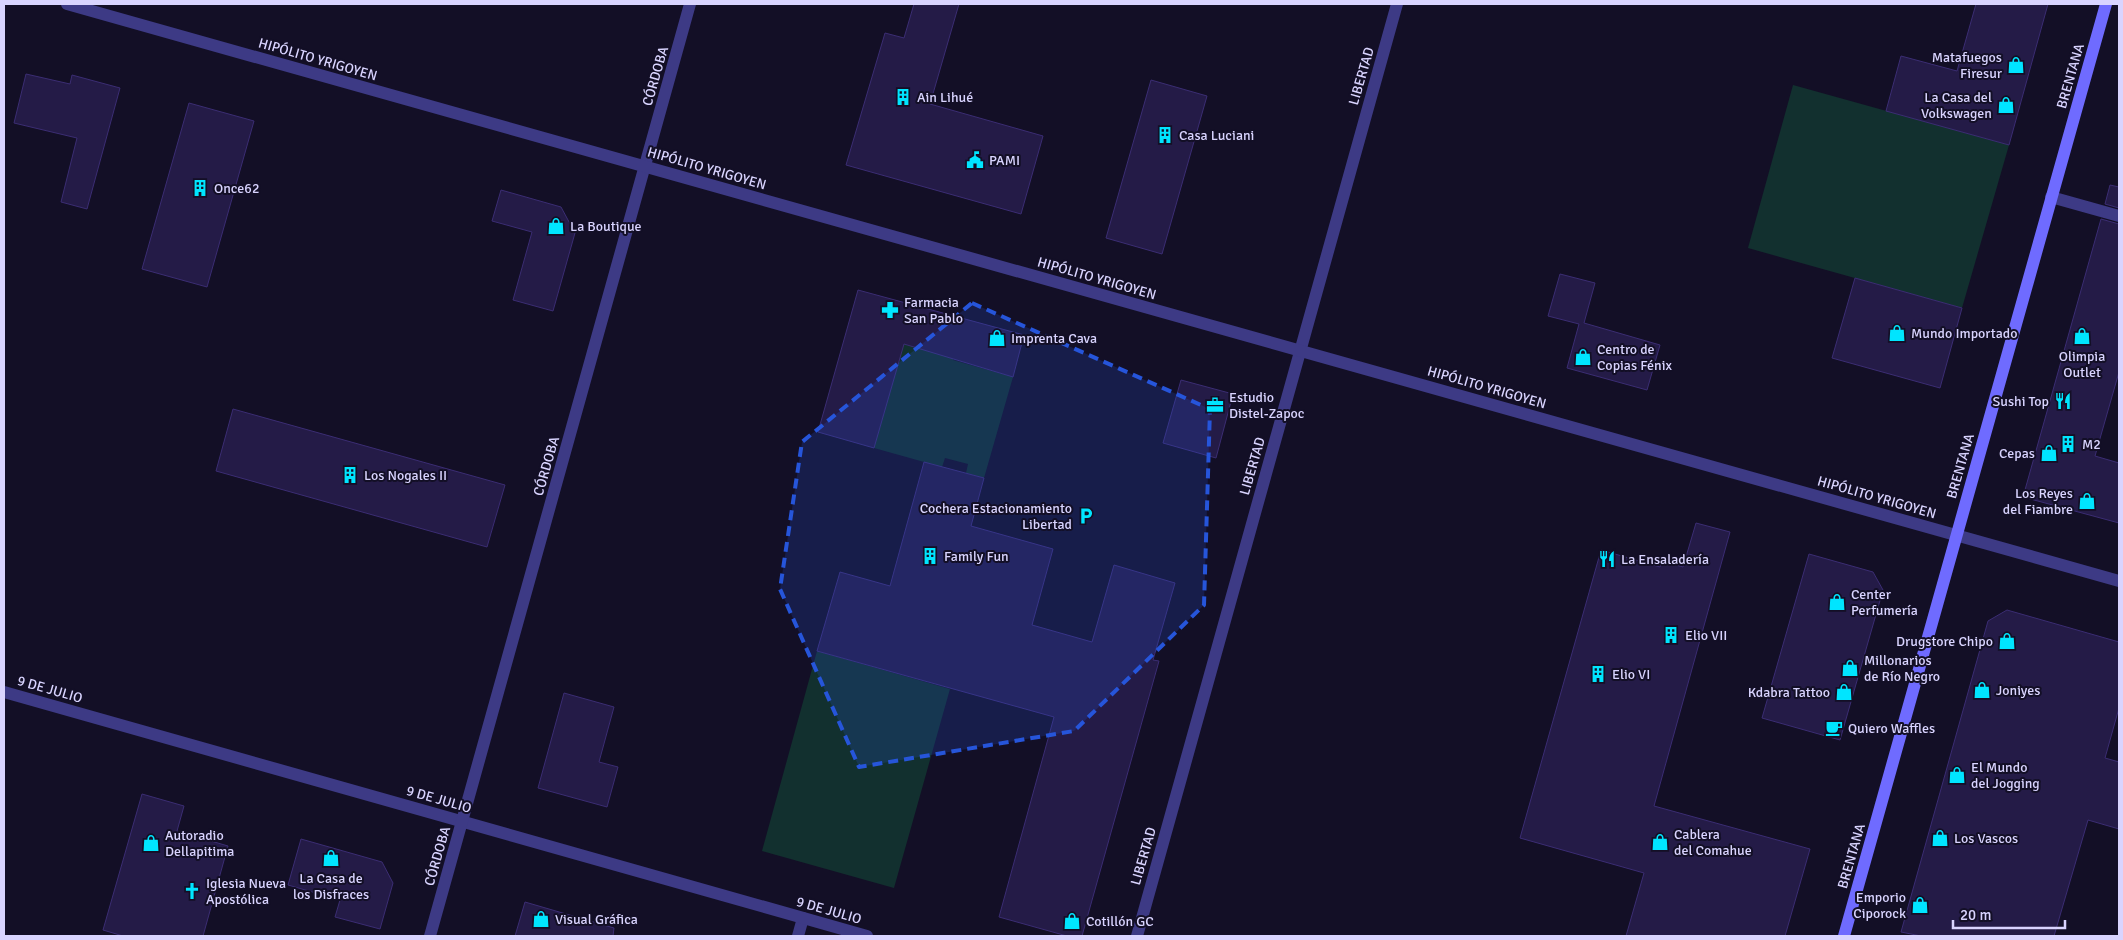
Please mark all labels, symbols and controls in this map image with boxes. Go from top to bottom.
street label: HIPÓLITO YRIGOYEN [257,34,379,85]
street label: BRENTANA [2053,41,2088,111]
street label: CÓRDOBA [639,44,672,108]
street label: LIBERTAD [1345,45,1378,107]
place label: Matafuegos Firesur [1932,49,2003,82]
shop icon: Matafuegos Firesur [2006,55,2026,75]
building icon: Ain Lihué [893,87,913,107]
place label: Ain Lihué [917,89,973,106]
place label: La Casa del Volkswagen [1921,89,1992,122]
shop icon: La Casa del Volkswagen [1996,95,2016,115]
building icon: Casa Luciani [1155,125,1175,145]
place label: Casa Luciani [1179,127,1254,144]
street label: HIPÓLITO YRIGOYEN [646,143,768,194]
public building icon: PAMI [965,150,985,170]
place label: PAMI [989,152,1020,169]
building icon: Once62 [190,178,210,198]
place label: Once62 [214,180,260,197]
shop icon: La Boutique [546,216,566,236]
place label: La Boutique [570,218,642,235]
street label: HIPÓLITO YRIGOYEN [1036,253,1158,304]
place label: Farmacia San Pablo [904,294,963,327]
pharmacy icon: Farmacia San Pablo [880,300,900,320]
shop icon: Mundo Importado [1887,323,1907,343]
place label: Mundo Importado [1911,325,2017,342]
shop icon: Olimpia Outlet [2072,326,2092,346]
shop icon: Imprenta Cava [987,328,1007,348]
place label: Imprenta Cava [1011,330,1097,347]
place label: Centro de Copias Fénix [1597,341,1672,374]
shop icon: Centro de Copias Fénix [1573,347,1593,367]
place label: Olimpia Outlet [2059,348,2105,381]
street label: HIPÓLITO YRIGOYEN [1426,362,1548,413]
place label: Estudio Distel-Zapoc [1229,389,1305,422]
restaurant icon: Sushi Top [2053,391,2073,411]
place label: Sushi Top [1993,393,2049,410]
office icon: Estudio Distel-Zapoc [1205,395,1225,415]
street label: BRENTANA [1943,431,1978,501]
street label: CÓRDOBA [530,434,563,498]
building icon: M2 [2058,434,2078,454]
street label: LIBERTAD [1236,435,1269,497]
place label: M2 [2082,436,2101,453]
shop icon: Cepas [2039,443,2059,463]
place label: Cepas [1999,445,2035,462]
building icon: Los Nogales II [340,465,360,485]
place label: Los Nogales II [364,467,447,484]
street label: HIPÓLITO YRIGOYEN [1816,472,1938,523]
place label: Los Reyes del Fiambre [2003,485,2073,518]
shop icon: Los Reyes del Fiambre [2077,491,2097,511]
place label: Cochera Estacionamiento Libertad [920,500,1072,533]
parking icon: Cochera Estacionamiento Libertad [1076,506,1096,526]
building icon: Family Fun [920,546,940,566]
place label: Family Fun [944,548,1009,565]
restaurant icon: La Ensaladería [1597,549,1617,569]
place label: La Ensaladería [1621,551,1709,568]
place label: Center Perfumería [1851,586,1918,619]
shop icon: Center Perfumería [1827,592,1847,612]
building icon: Elio VII [1661,625,1681,645]
place label: Elio VII [1685,627,1727,644]
shop icon: Drugstore Chipo [1997,631,2017,651]
place label: Drugstore Chipo [1896,633,1993,650]
place label: Millonarios de Río Negro [1864,652,1940,685]
shop icon: Millonarios de Río Negro [1840,658,1860,678]
building icon: Elio VI [1588,664,1608,684]
place label: Elio VI [1612,666,1650,683]
street label: 9 DE JULIO [15,672,84,707]
shop icon: Joniyes [1972,680,1992,700]
shop icon: Kdabra Tattoo [1834,682,1854,702]
place label: Joniyes [1996,682,2040,699]
place label: Kdabra Tattoo [1748,684,1830,701]
cafe icon: Quiero Waffles [1824,718,1844,738]
place label: Quiero Waffles [1848,720,1935,737]
place label: El Mundo del Jogging [1971,759,2040,792]
shop icon: El Mundo del Jogging [1947,765,1967,785]
street label: 9 DE JULIO [404,782,473,817]
street label: BRENTANA [1834,821,1869,891]
street label: CÓRDOBA [421,824,454,888]
street label: LIBERTAD [1127,825,1160,887]
place label: Cablera del Comahue [1674,826,1752,859]
place label: Autoradio Dellapitima [165,827,234,860]
shop icon: Los Vascos [1930,828,1950,848]
place label: Los Vascos [1954,830,2018,847]
shop icon: Cablera del Comahue [1650,832,1670,852]
shop icon: Autoradio Dellapitima [141,833,161,853]
shop icon: La Casa de los Disfraces [321,848,341,868]
place label: La Casa de los Disfraces [293,870,369,903]
place label: Iglesia Nueva Apostólica [206,875,286,908]
church icon: Iglesia Nueva Apostólica [182,881,202,901]
place label: Emporio Ciporock [1853,889,1906,922]
street label: 9 DE JULIO [794,893,863,928]
shop icon: Emporio Ciporock [1910,895,1930,915]
scale bar [1953,898,2066,930]
text: 20 m [1960,906,1991,924]
shop icon: Visual Gráfica [531,909,551,929]
place label: Visual Gráfica [555,911,638,928]
shop icon: Cotillón GC [1062,911,1082,931]
place label: Cotillón GC [1086,913,1154,930]

